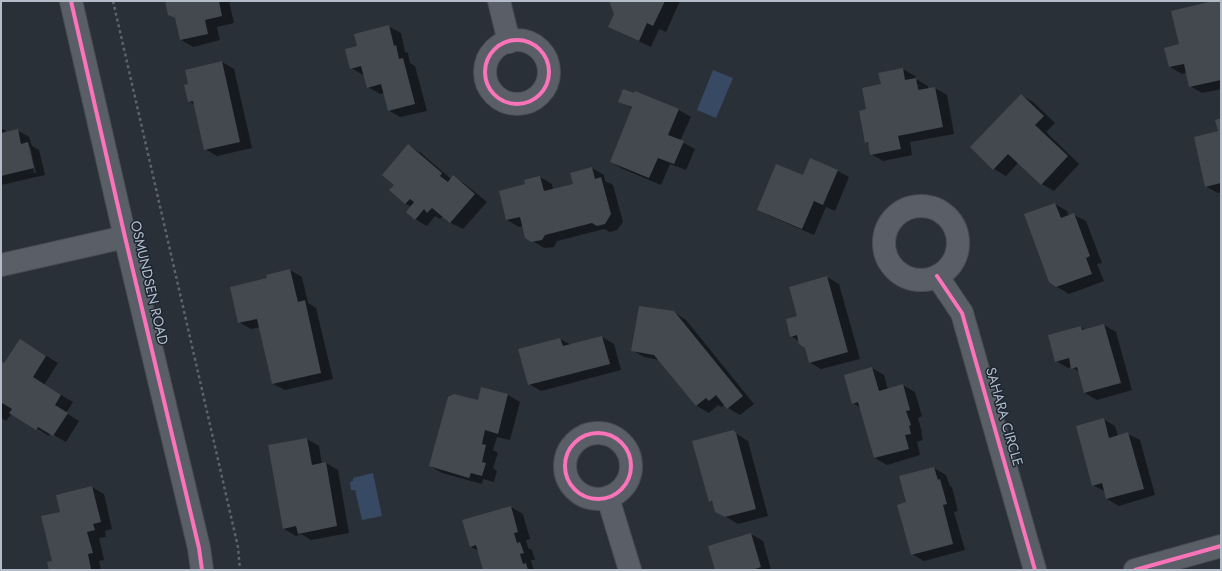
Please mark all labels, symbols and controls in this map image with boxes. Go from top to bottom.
street label: OSMUNDSEN ROAD [126,219,170,347]
street label: SAHARA CIRCLE [981,366,1025,468]

